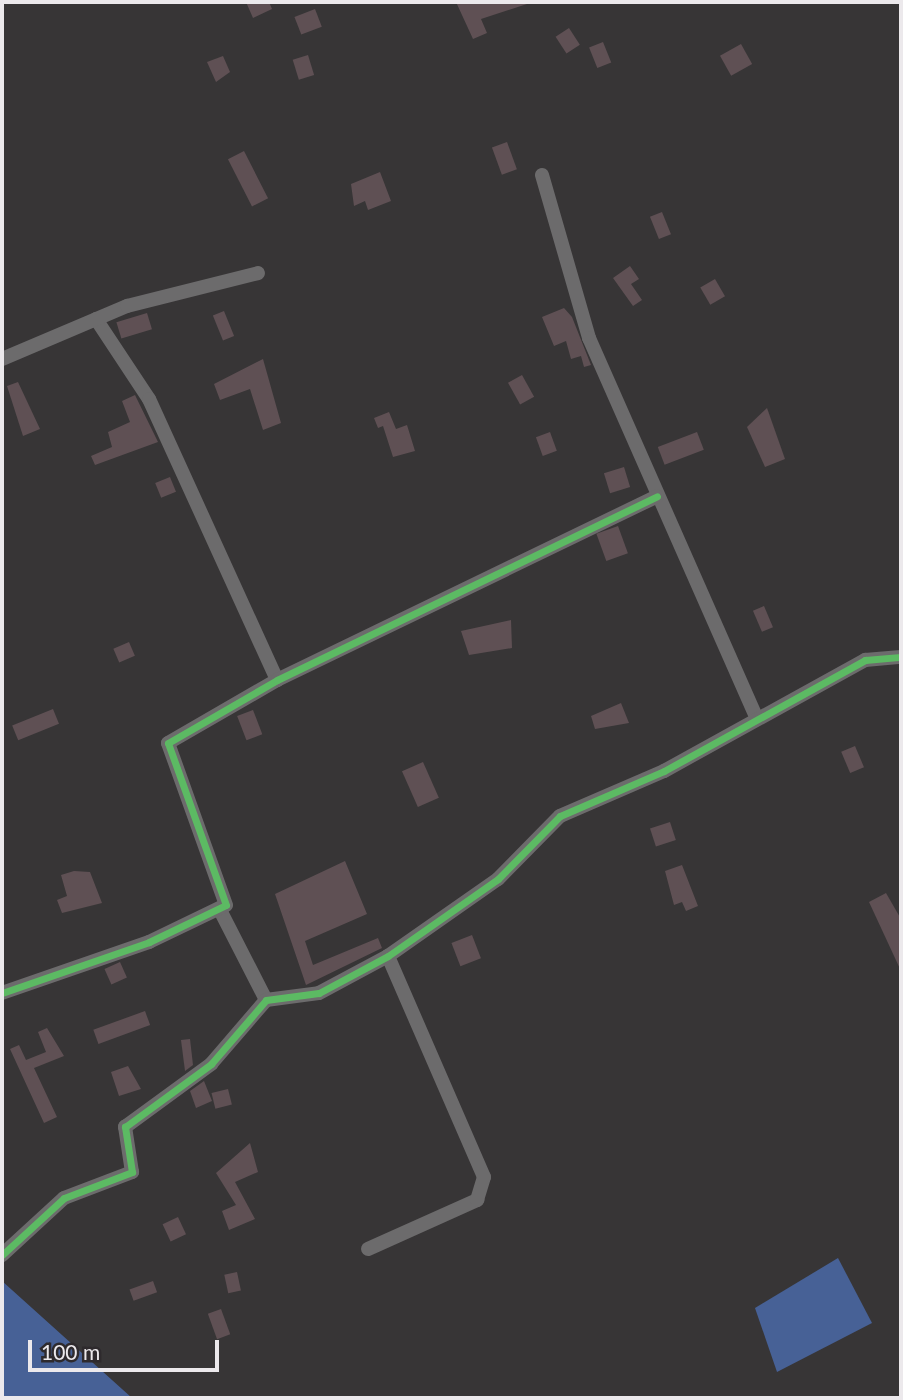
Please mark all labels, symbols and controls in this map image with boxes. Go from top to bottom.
scale bar [32,1326,222,1370]
text: 100 m [41,1339,100,1364]

